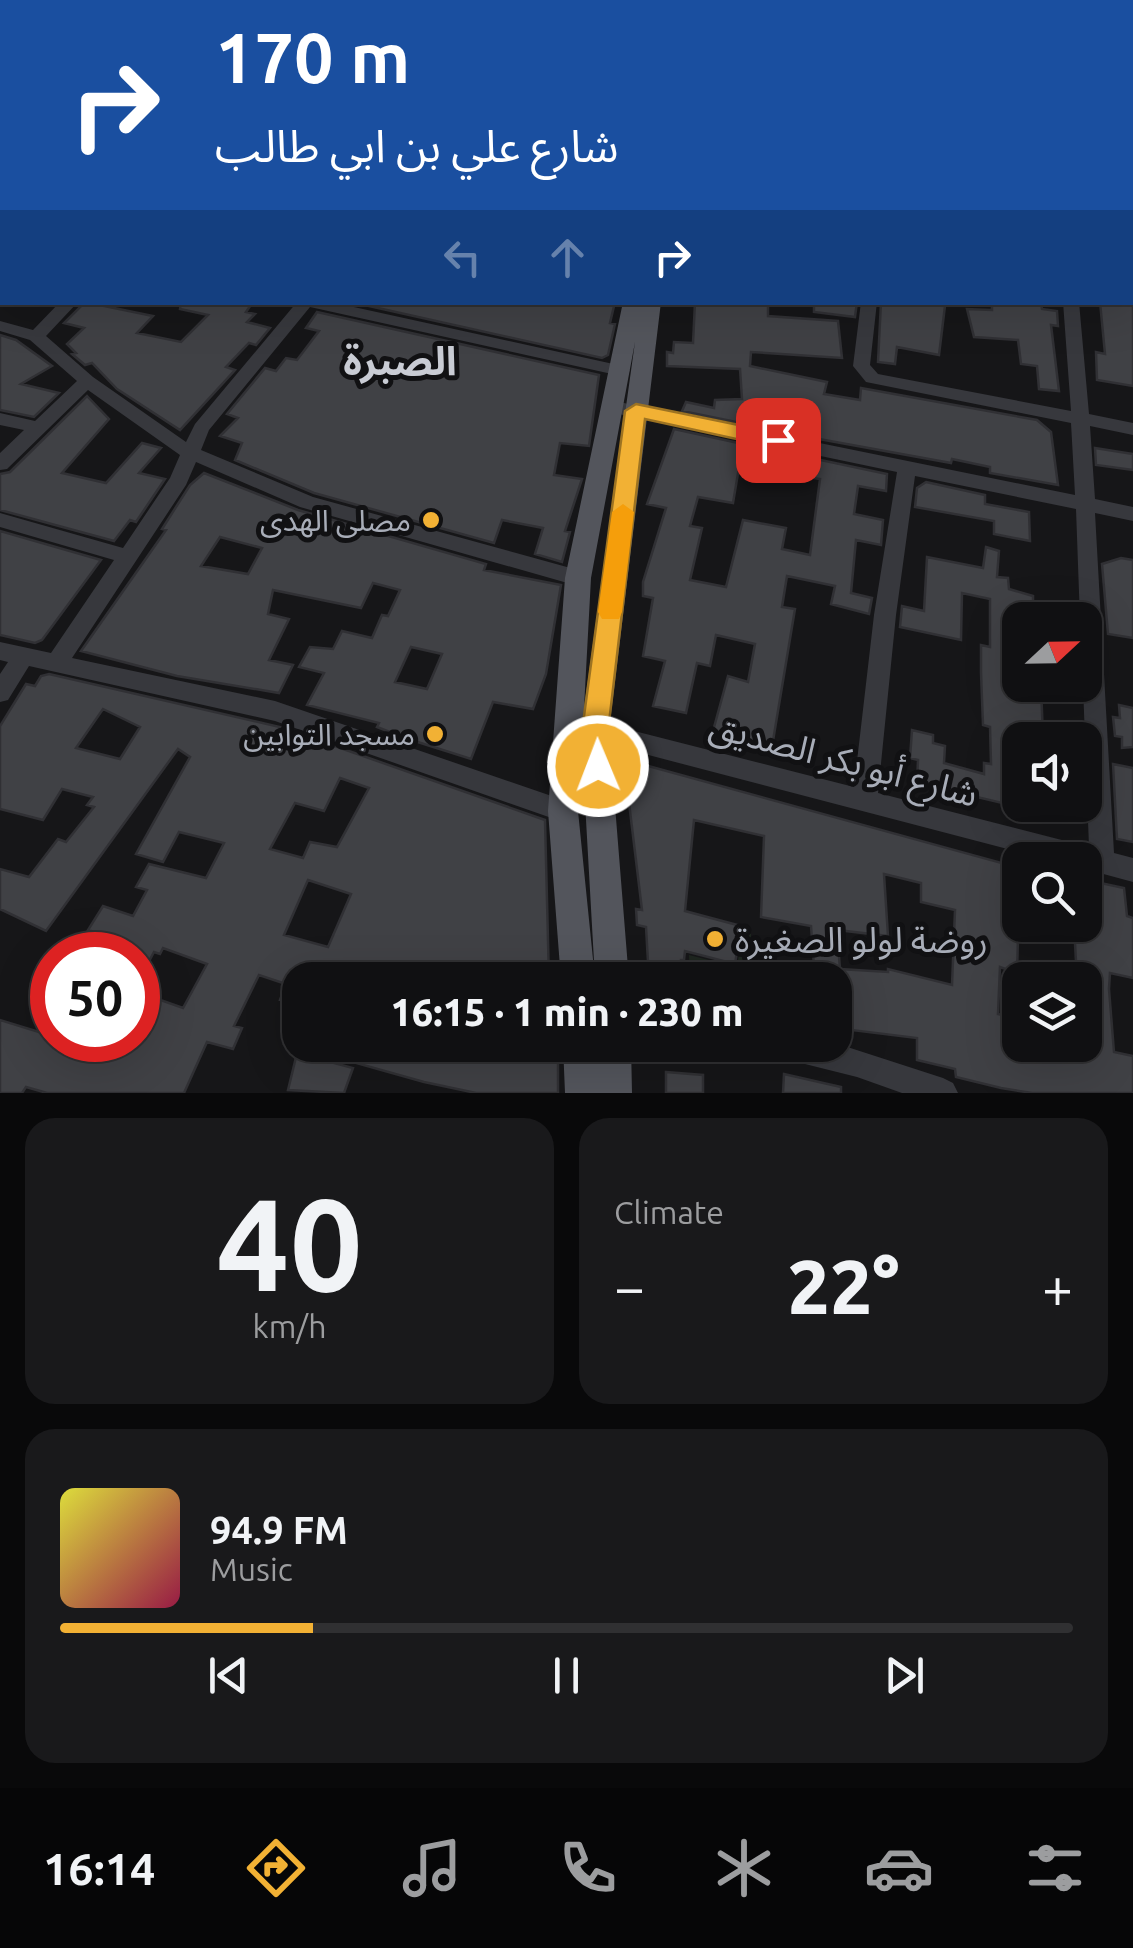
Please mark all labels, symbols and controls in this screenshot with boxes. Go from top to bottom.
text: 170 m [215,18,410,96]
icon: right [50,40,180,170]
text: شارع علي بن ابي طالب [215,120,619,171]
icon: left [435,230,490,285]
icon: ahead [540,230,595,285]
icon: right [645,230,700,285]
district label: الصبرة [343,338,457,385]
pin [736,398,821,483]
icon: arrive [751,413,806,468]
place label: مصلى الهدى [260,503,411,538]
marker: مصلى الهدى [420,509,442,531]
north arrow [1002,602,1102,702]
map controls [1002,602,1102,1062]
street label: شارع أبو بكر الصديق [704,704,982,821]
position arrow [546,714,650,818]
place label: مسجد التوابين [243,717,415,752]
button: sound [1002,722,1102,822]
marker: مسجد التوابين [424,723,446,745]
button: search [1002,842,1102,942]
place label: روضة لولو الصغيرة [735,919,988,961]
marker: روضة لولو الصغيرة [704,928,726,950]
speed limit sign: 50 [30,932,160,1062]
button: layers [1002,962,1102,1062]
text: 16:15 · 1 min · 230 m [390,991,744,1033]
text: 40 [216,1170,363,1316]
text: Climate [614,1194,724,1230]
text: 22° [788,1244,899,1328]
text: − [614,1256,645,1317]
text: + [1042,1256,1073,1317]
text: km/h [253,1308,326,1344]
text: 94.9 FM [210,1509,348,1551]
text: Music [210,1551,293,1587]
icon: previous [201,1648,256,1703]
icon: pause [539,1648,594,1703]
icon: next [877,1648,932,1703]
icon: directions [241,1833,311,1903]
icon: music [397,1833,467,1903]
icon: phone [553,1833,623,1903]
icon: climate [709,1833,779,1903]
icon: car [864,1833,934,1903]
icon: filters [1020,1833,1090,1903]
text: 16:14 [43,1843,155,1894]

